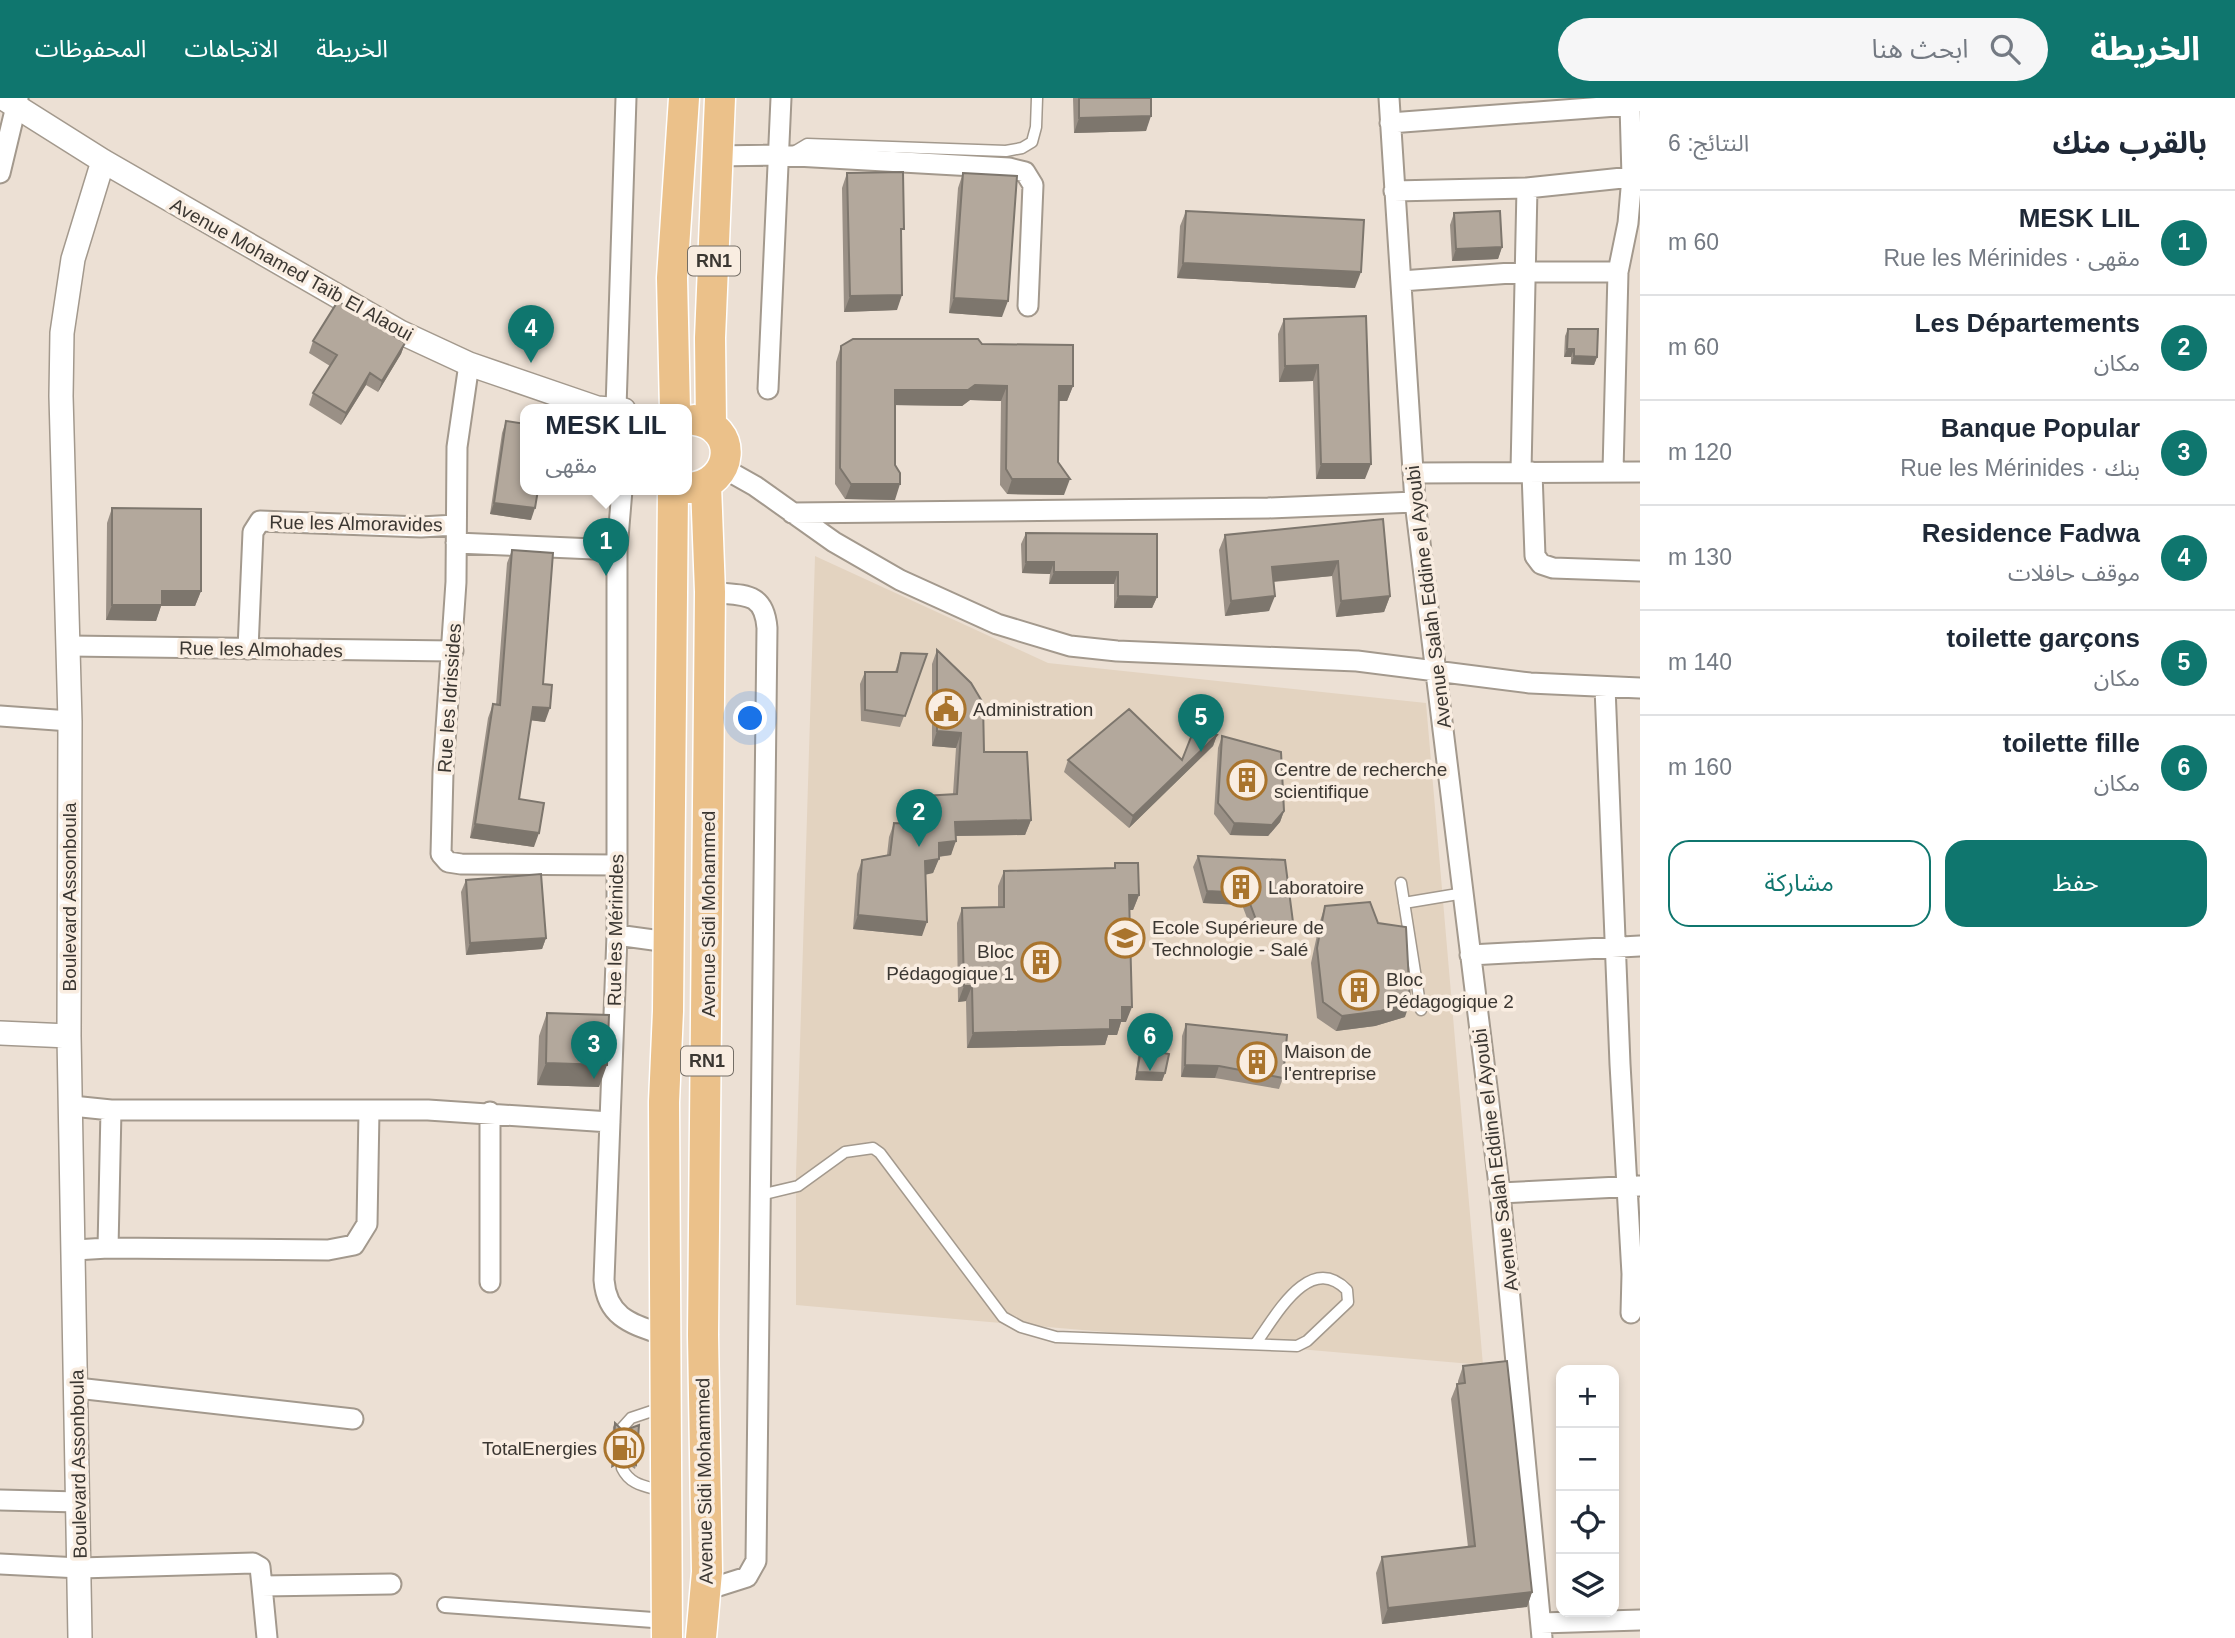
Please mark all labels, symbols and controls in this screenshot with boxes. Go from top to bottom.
search box [1558,18,2048,81]
icon: search [1986,30,2024,68]
text: الخريطة [2090,30,2200,67]
text: ابحث هنا [1872,34,1968,64]
text: المحفوظات [35,35,146,62]
text: الاتجاهات [184,35,278,62]
text: الخريطة [316,35,388,62]
text: بالقرب منك [2052,126,2207,159]
text: النتائج: 6 [1668,130,1749,156]
street label: Avenue Mohamed Taïb El Alaoui [167,194,417,345]
text: MESK LIL [2019,203,2140,233]
text: 60 m [1668,229,1719,255]
text: 1 [2178,229,2190,255]
text: مقهى · Rue les Mérinides [1883,245,2140,271]
road number: RN1 [688,246,740,276]
pin: 4 [508,305,554,363]
text: Les Départements [1915,308,2140,338]
text: 60 m [1668,334,1719,360]
text: 2 [2178,334,2190,360]
text: مكان [2094,350,2140,376]
popup [520,404,692,495]
text: MESK LIL [545,410,667,440]
text: Banque Popular [1941,413,2140,443]
text: 120 m [1668,439,1732,465]
text: 3 [2178,439,2190,465]
text: مقهى [545,452,597,478]
text: بنك · Rue les Mérinides [1900,455,2140,481]
street label: Avenue Salah Eddine el Ayoubi [1402,464,1455,729]
street label: Rue les Almoravides [269,511,443,536]
pin: 1 [583,518,629,576]
text: Residence Fadwa [1922,518,2140,548]
text: 130 m [1668,544,1732,570]
text: 4 [2178,544,2190,570]
text: موقف حافلات [2008,560,2140,586]
street label: Rue les Idrissides [434,623,465,774]
text: toilette garçons [1946,623,2140,653]
street label: Rue les Almohades [179,638,343,661]
text: 140 m [1668,649,1732,675]
text: 5 [2178,649,2190,675]
text: مكان [2094,665,2140,691]
public building icon: Administration [925,688,967,730]
pin: 5 [1178,694,1224,752]
place label: Administration [973,699,1093,720]
your location [733,701,767,735]
text: toilette fille [2003,728,2140,758]
text: 160 m [1668,754,1732,780]
text: 6 [2178,754,2190,780]
building icon: Centre de recherche scientifique [1226,759,1268,801]
place label: Centre de recherche scientifique [1274,759,1447,802]
text: مكان [2094,770,2140,796]
pin: 2 [896,789,942,847]
street label: Boulevard Assonboula [59,802,80,992]
street label: Avenue Sidi Mohammed [698,811,719,1017]
button: مشاركة [1668,840,1931,927]
button: حفظ [1945,840,2207,927]
street label: Rue les Mérinides [604,854,627,1006]
building icon: Laboratoire [1220,866,1262,908]
place label: Laboratoire [1268,877,1364,898]
school or university icon: Ecole Supérieure de Technologie - Salé [1104,917,1146,959]
place label: Ecole Supérieure de Technologie - Salé [1152,917,1324,960]
place label: Bloc Pédagogique 1 [886,941,1014,984]
building icon: Bloc Pédagogique 1 [1020,941,1062,983]
building icon: Bloc Pédagogique 2 [1338,969,1380,1011]
place label: Bloc Pédagogique 2 [1386,969,1514,1012]
pin: 6 [1127,1013,1173,1071]
pin: 3 [571,1021,617,1079]
street label: Avenue Salah Eddine el Ayoubi [1469,1027,1522,1292]
building icon: Maison de l'entreprise [1236,1041,1278,1083]
place label: Maison de l'entreprise [1284,1041,1376,1084]
road number: RN1 [681,1046,733,1076]
map controls [1556,1365,1619,1617]
button: + [1556,1365,1619,1428]
street label: Boulevard Assonboula [66,1369,91,1559]
street label: Avenue Sidi Mohammed [692,1377,717,1584]
fuel station icon: TotalEnergies [603,1427,645,1469]
button: − [1556,1428,1619,1491]
place label: TotalEnergies [482,1438,597,1459]
button: locate [1556,1491,1619,1554]
button: layers [1556,1554,1619,1617]

